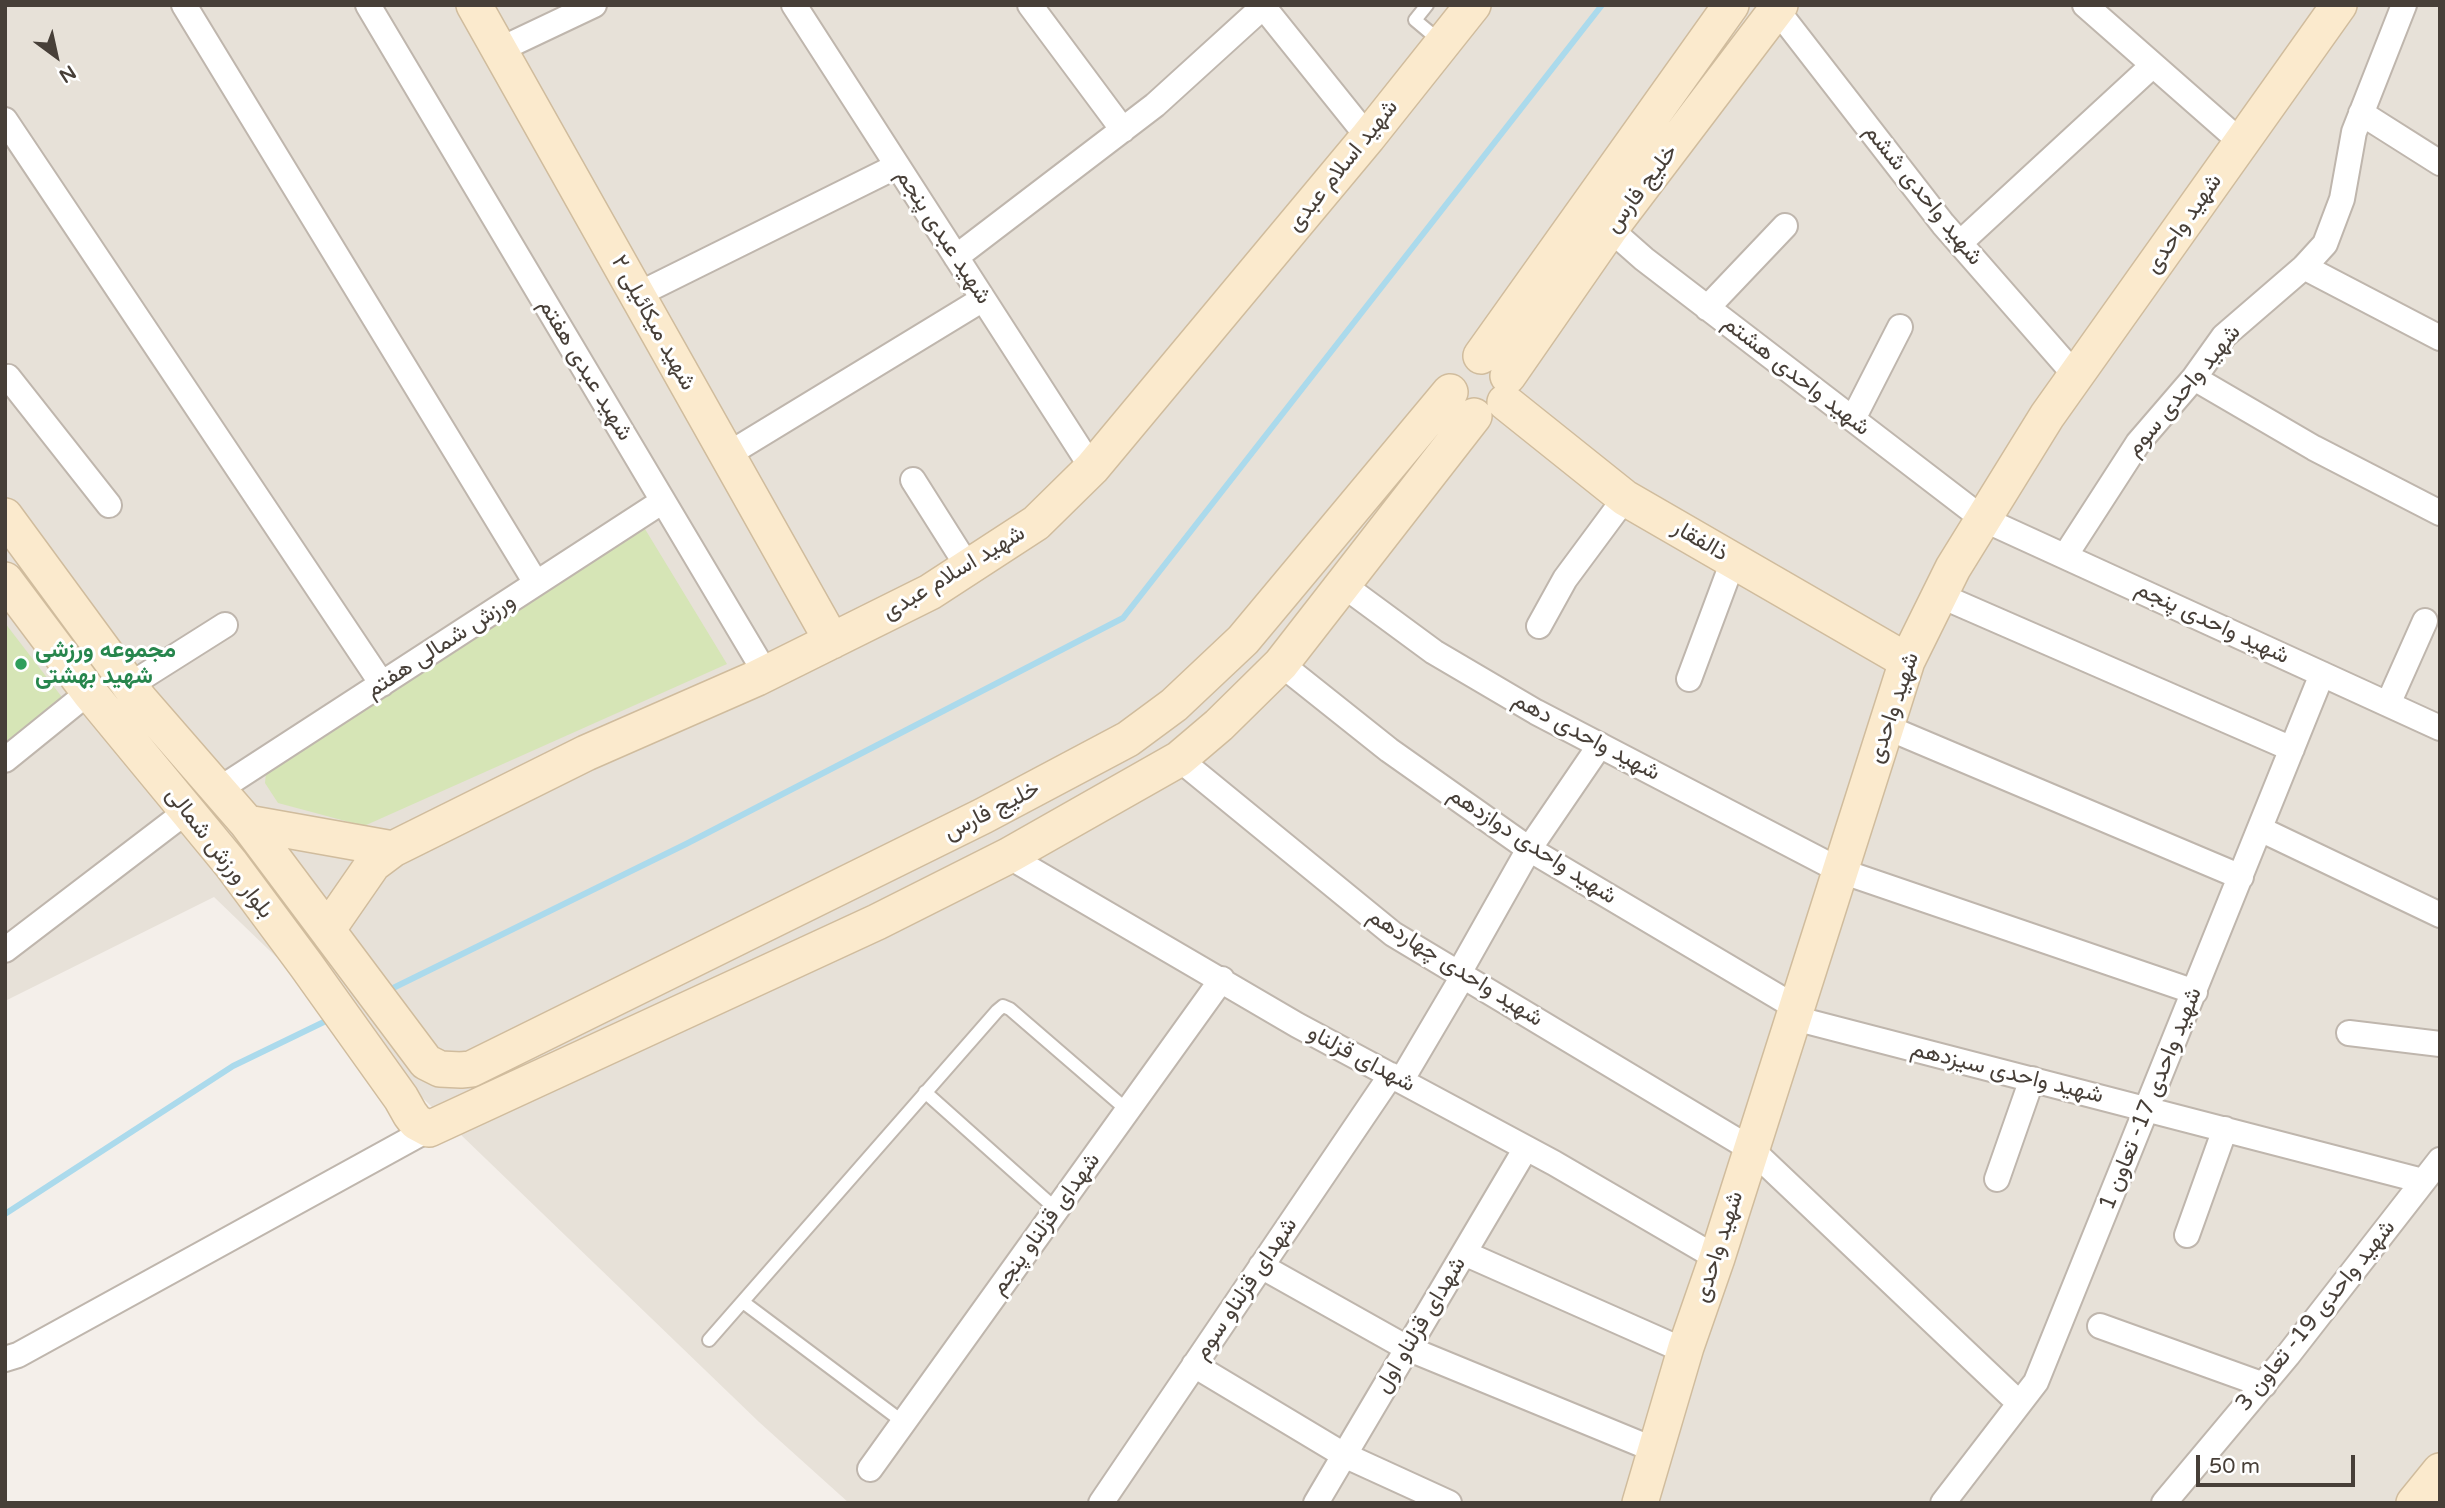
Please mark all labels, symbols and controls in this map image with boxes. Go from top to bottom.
north arrow [21,21,91,91]
text: N [55,60,80,87]
street label: شهید اسلام عبدی [1281,95,1405,237]
street label: شهید واحدی ششم [1858,119,1988,271]
street label: خلیج فارس [1600,139,1684,239]
street label: شهید عبدی پنجم [889,164,997,310]
street label: شهید واحدی [2140,169,2228,279]
street label: شهید میکائیلی ۲ [605,251,701,395]
street label: شهید عبدی هفتم [532,294,638,446]
street label: شهید واحدی هشتم [1717,310,1875,442]
street label: شهید واحدی سوم [2121,319,2247,463]
street label: ذالفقار [1667,514,1733,568]
street label: شهید اسلام عبدی [878,520,1030,626]
street label: شهید واحدی پنجم [2131,575,2293,671]
street label: ورزش شمالی هفتم [361,588,521,704]
place label: مجموعه ورزشی شهید بهشتی [35,637,176,691]
street label: شهید واحدی [1862,649,1926,767]
marker: مجموعه ورزشی شهید بهشتی [13,656,29,672]
street label: شهید واحدی دهم [1508,687,1664,787]
street label: خلیج فارس [939,775,1045,847]
street label: شهید واحدی دوازدهم [1442,781,1622,911]
street label: بلوار ورزش شمالی [159,782,279,924]
street label: شهید واحدی چهاردهم [1362,903,1548,1033]
street label: شهید واحدی 17- تعاون 1 [2094,983,2208,1215]
street label: شهدای قزلناو [1303,1019,1419,1099]
street label: شهید واحدی سیزدهم [1908,1036,2106,1110]
street label: شهدای قزلناو پنجم [985,1148,1107,1300]
street label: شهید واحدی [1688,1188,1750,1306]
street label: شهدای قزلناو سوم [1188,1213,1304,1365]
street label: شهید واحدی 19- تعاون 3 [2230,1215,2402,1417]
street label: شهدای قزلناو اول [1370,1252,1472,1398]
scale bar [2200,1442,2359,1486]
text: 50 m [2209,1454,2260,1479]

